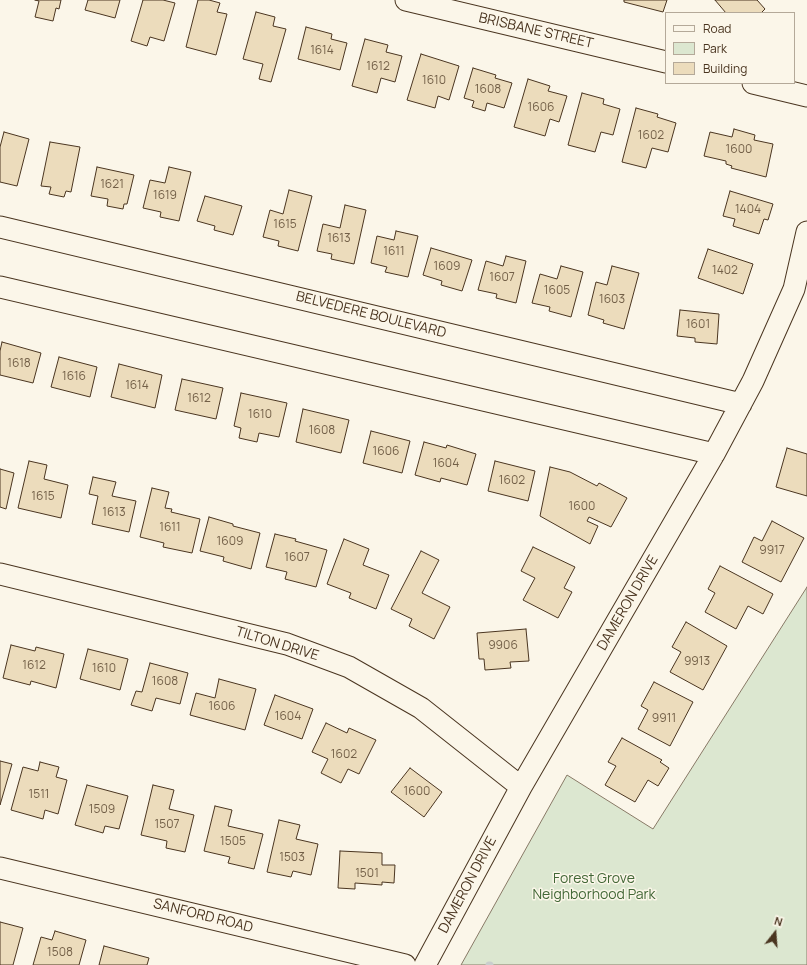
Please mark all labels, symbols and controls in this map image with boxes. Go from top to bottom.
street label: BRISBANE STREET [477,10,595,52]
legend [665,12,795,84]
text: Road [703,20,731,37]
text: Park [703,40,727,57]
house number: 1614 [310,44,334,58]
house number: 1612 [366,60,390,74]
text: Building [703,60,747,77]
house number: 1610 [422,74,446,88]
house number: 1608 [475,83,501,97]
house number: 1606 [528,101,554,115]
house number: 1602 [638,129,664,143]
house number: 1600 [726,143,752,157]
house number: 1621 [100,178,124,192]
house number: 1619 [153,189,177,203]
house number: 1404 [735,203,761,217]
house number: 1615 [273,218,297,232]
house number: 1613 [327,232,351,246]
house number: 1611 [383,245,405,259]
house number: 1609 [434,260,460,274]
house number: 1402 [712,264,738,278]
house number: 1607 [489,271,515,285]
house number: 1605 [544,284,570,298]
street label: BELVEDERE BOULEVARD [294,288,448,342]
house number: 1603 [599,293,625,307]
house number: 1601 [686,318,710,332]
house number: 1618 [7,357,31,371]
house number: 1616 [62,370,86,384]
house number: 1614 [125,379,149,393]
house number: 1612 [187,392,211,406]
house number: 1610 [248,408,272,422]
house number: 1608 [309,424,335,438]
house number: 1606 [373,445,399,459]
house number: 1604 [433,457,459,471]
house number: 1602 [499,474,525,488]
house number: 1615 [31,490,55,504]
house number: 1600 [569,500,595,514]
house number: 1613 [102,506,126,520]
house number: 1611 [159,521,181,535]
house number: 1609 [217,535,243,549]
house number: 9917 [759,544,785,558]
house number: 1607 [284,551,310,565]
street label: DAMERON DRIVE [594,552,662,654]
street label: TILTON DRIVE [233,623,321,665]
house number: 9906 [488,639,518,653]
house number: 9913 [684,655,710,669]
house number: 1612 [22,659,46,673]
house number: 1610 [92,662,116,676]
house number: 1608 [152,675,178,689]
house number: 1606 [209,700,235,714]
house number: 1604 [275,710,301,724]
house number: 9911 [652,712,676,726]
house number: 1602 [331,748,357,762]
house number: 1600 [404,785,430,799]
house number: 1511 [29,788,49,802]
house number: 1509 [89,803,115,817]
house number: 1507 [155,818,179,832]
street label: DAMERON DRIVE [435,834,501,936]
house number: 1505 [220,835,246,849]
house number: 1503 [279,851,305,865]
house number: 1501 [355,867,379,881]
park label: Forest Grove Neighborhood Park [532,871,656,904]
street label: SANFORD ROAD [151,895,255,937]
north arrow [755,913,795,953]
text: N [773,913,785,929]
house number: 1508 [47,946,73,960]

